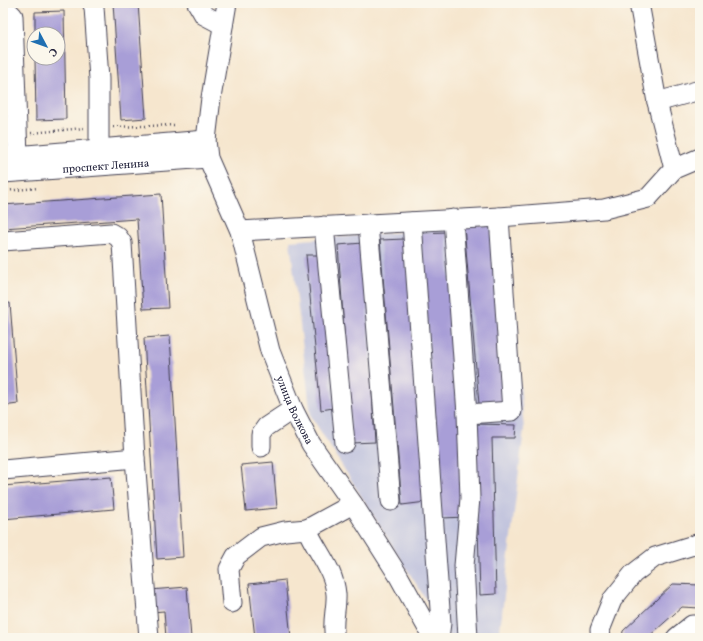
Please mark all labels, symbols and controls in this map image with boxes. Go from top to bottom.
north arrow [26,26,66,66]
text: С [44,44,60,59]
street label: проспект Ленина [62,156,150,178]
street label: улица Волкова [271,374,316,448]

